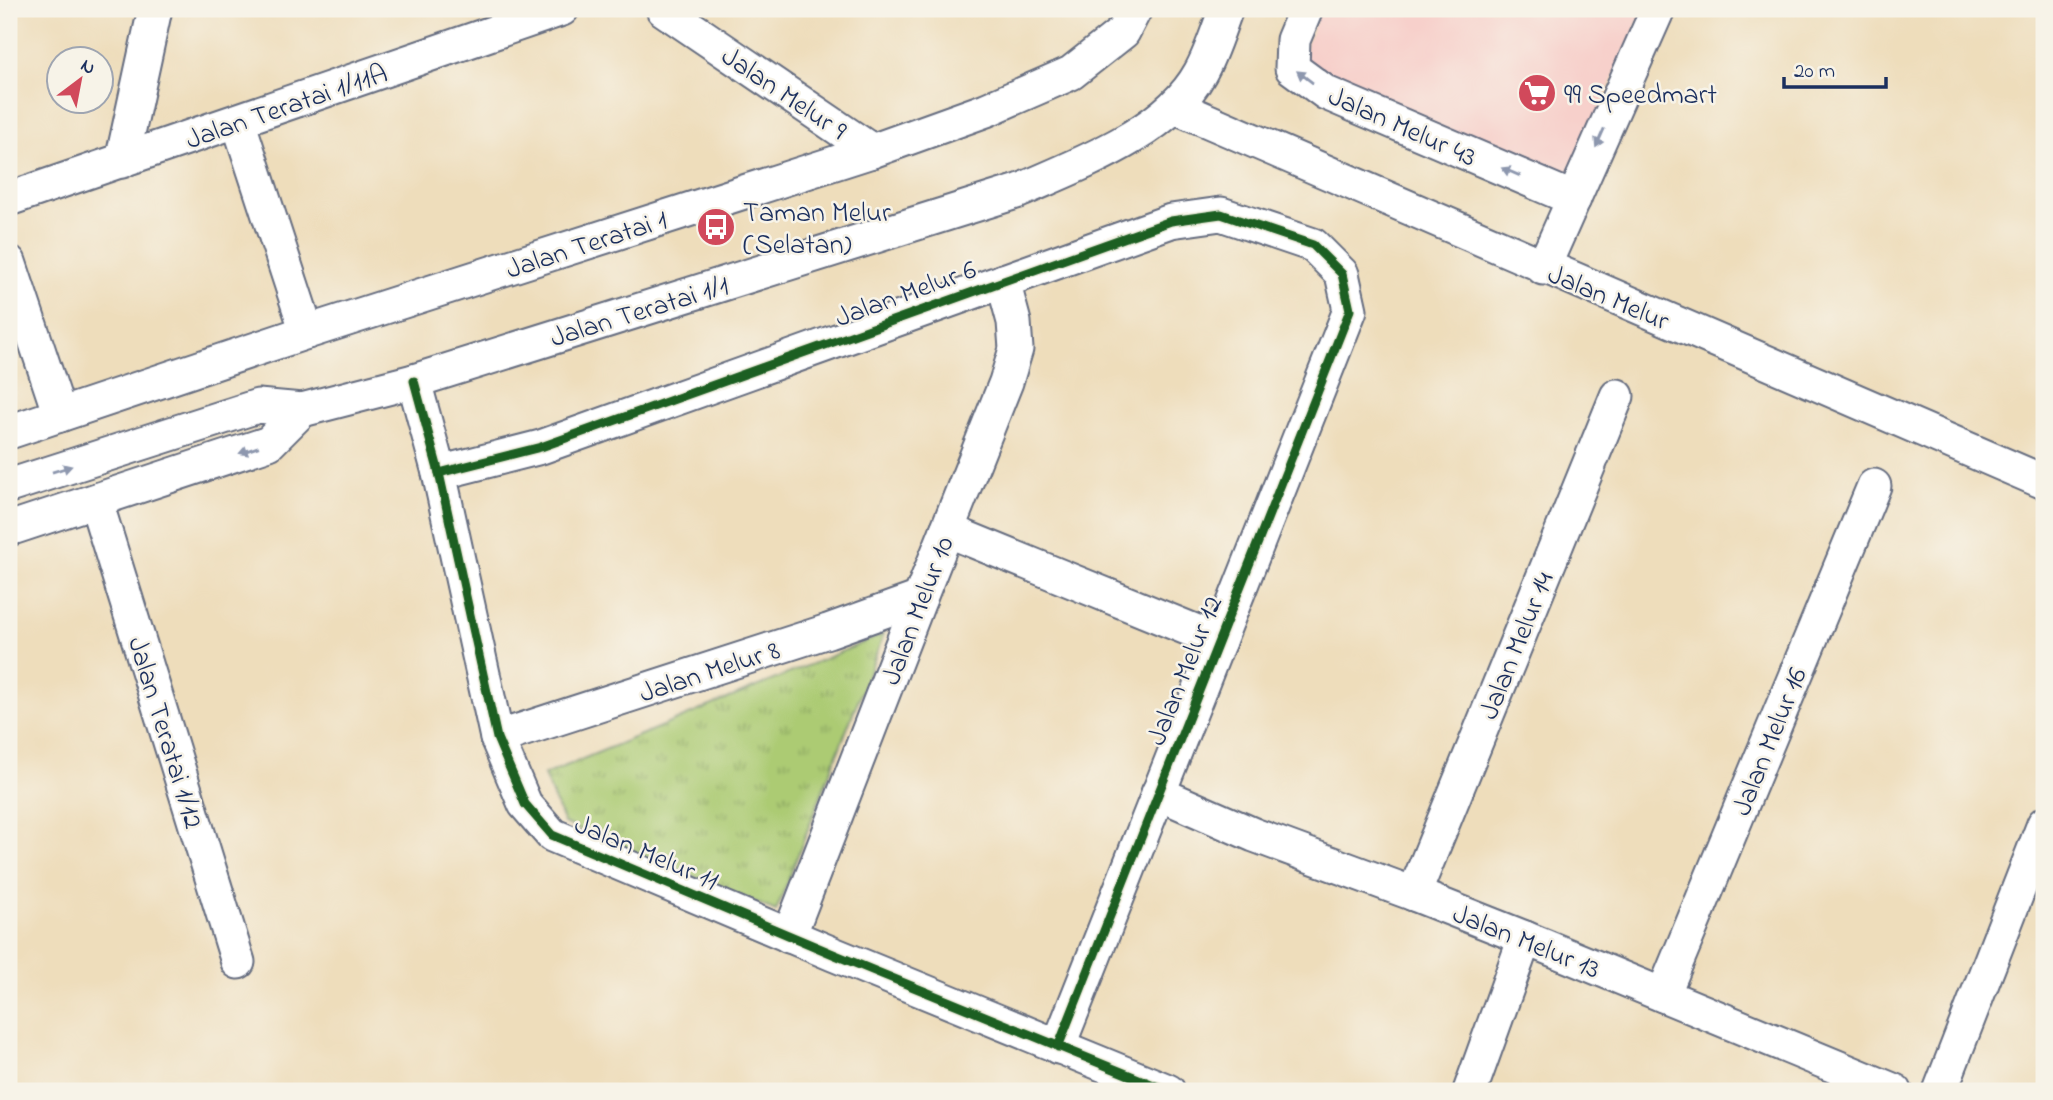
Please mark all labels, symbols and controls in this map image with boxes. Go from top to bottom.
street label: Jalan Melur 9 [712,38,855,152]
north arrow [46,46,116,116]
scale bar [1784,46,1885,90]
text: N [75,53,100,83]
street label: Jalan Teratai 1/11A [181,55,394,162]
text: 20 m [1794,57,1835,87]
one-way arrow [1296,71,1314,85]
supermarket icon: 99 Speedmart [1516,72,1558,114]
place label: 99 Speedmart [1564,76,1717,117]
street label: Jalan Melur 43 [1321,77,1482,179]
one-way arrow [1595,128,1606,149]
one-way arrow [1501,166,1521,178]
place label: Taman Melur (Selatan) [743,194,891,267]
street label: Jalan Teratai 1 [501,201,673,292]
bus stop icon: Taman Melur (Selatan) [695,206,737,248]
street label: Jalan Melur 6 [830,251,983,340]
street label: Jalan Melur [1541,255,1675,343]
street label: Jalan Teratai 1/1 [546,267,734,360]
one-way arrow [238,445,259,456]
one-way arrow [52,464,73,474]
street label: Jalan Melur 10 [872,531,966,692]
street label: Jalan Melur 14 [1470,566,1567,726]
street label: Jalan Melur 12 [1138,590,1235,752]
street label: Jalan Melur 8 [634,631,786,715]
street label: Jalan Teratai 1/12 [115,632,212,834]
street label: Jalan Melur 16 [1723,662,1820,823]
street label: Jalan Melur 11 [567,805,724,903]
street label: Jalan Melur 13 [1446,895,1606,991]

